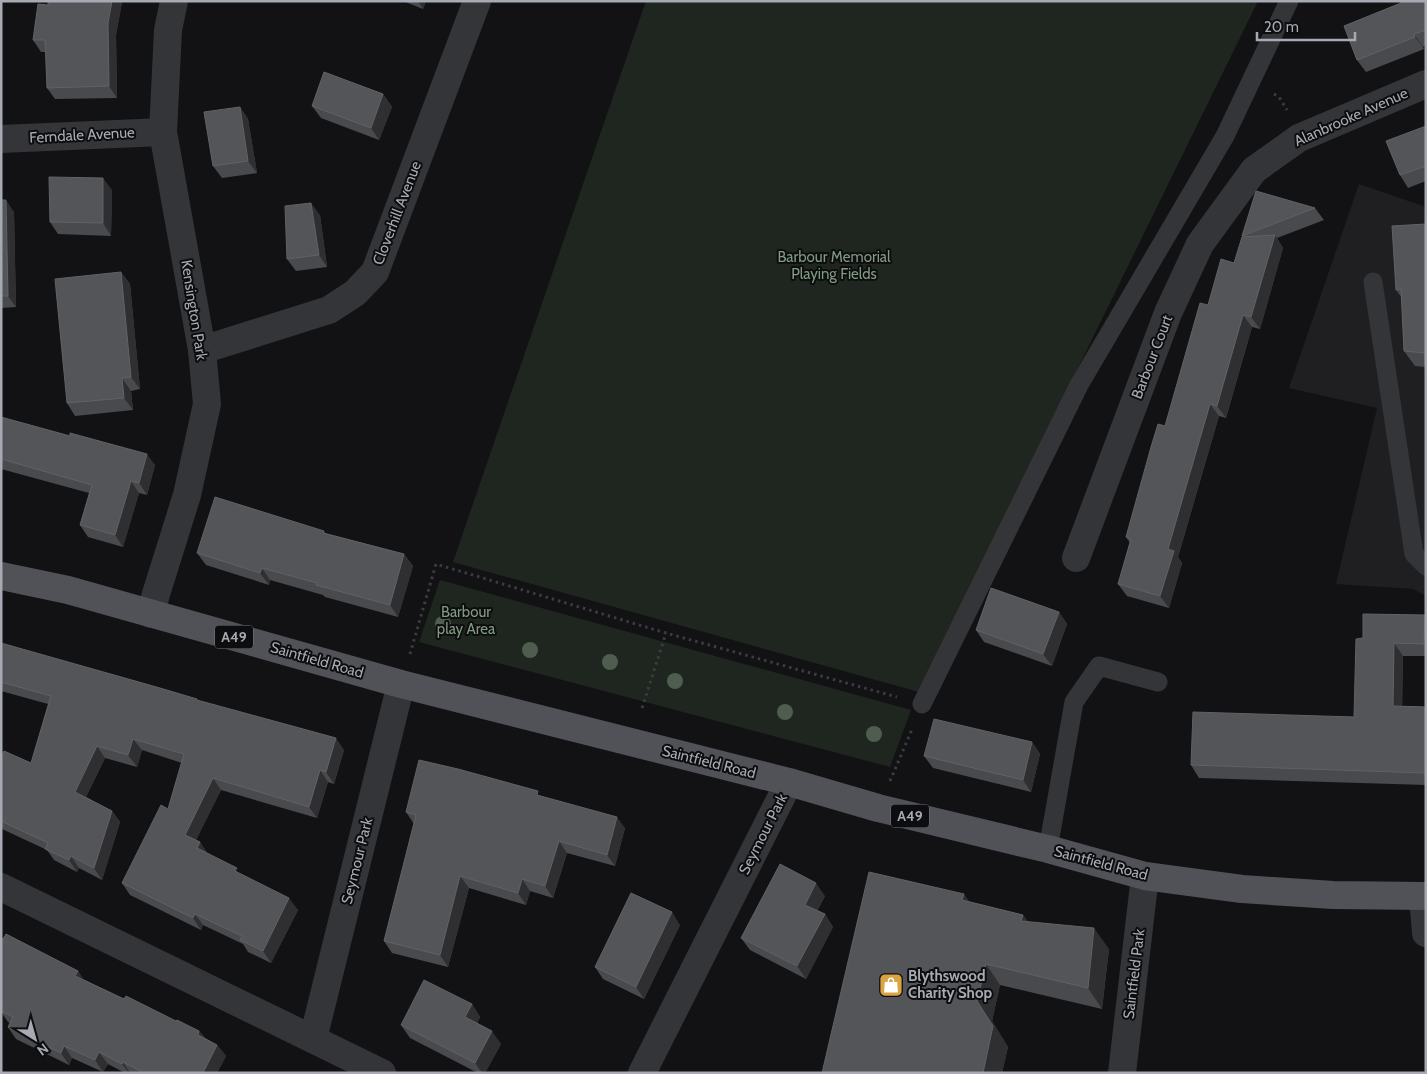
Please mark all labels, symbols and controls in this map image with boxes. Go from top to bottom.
scale bar [1257,10,1354,42]
text: 20 m [1264,18,1299,36]
street label: Alanbrooke Avenue [1291,84,1411,150]
street label: Ferndale Avenue [29,123,136,147]
street label: Cloverhill Avenue [369,158,425,267]
park label: Barbour Memorial Playing Fields [777,248,891,283]
street label: Kensington Park [177,259,211,362]
street label: Barbour Court [1128,313,1176,401]
park label: Barbour play Area [437,603,496,638]
road number: A49 [215,626,253,649]
street label: Saintfield Road [268,638,366,682]
street label: Saintfield Road [660,742,758,782]
street label: Seymour Park [735,790,791,877]
road number: A49 [891,804,929,828]
street label: Seymour Park [338,816,376,906]
street label: Saintfield Road [1052,842,1150,884]
street label: Saintfield Park [1120,928,1148,1020]
place label: Blythswood Charity Shop [908,967,992,1002]
shop icon: Blythswood Charity Shop [878,972,904,998]
north arrow [10,1014,60,1064]
text: N [33,1039,52,1060]

